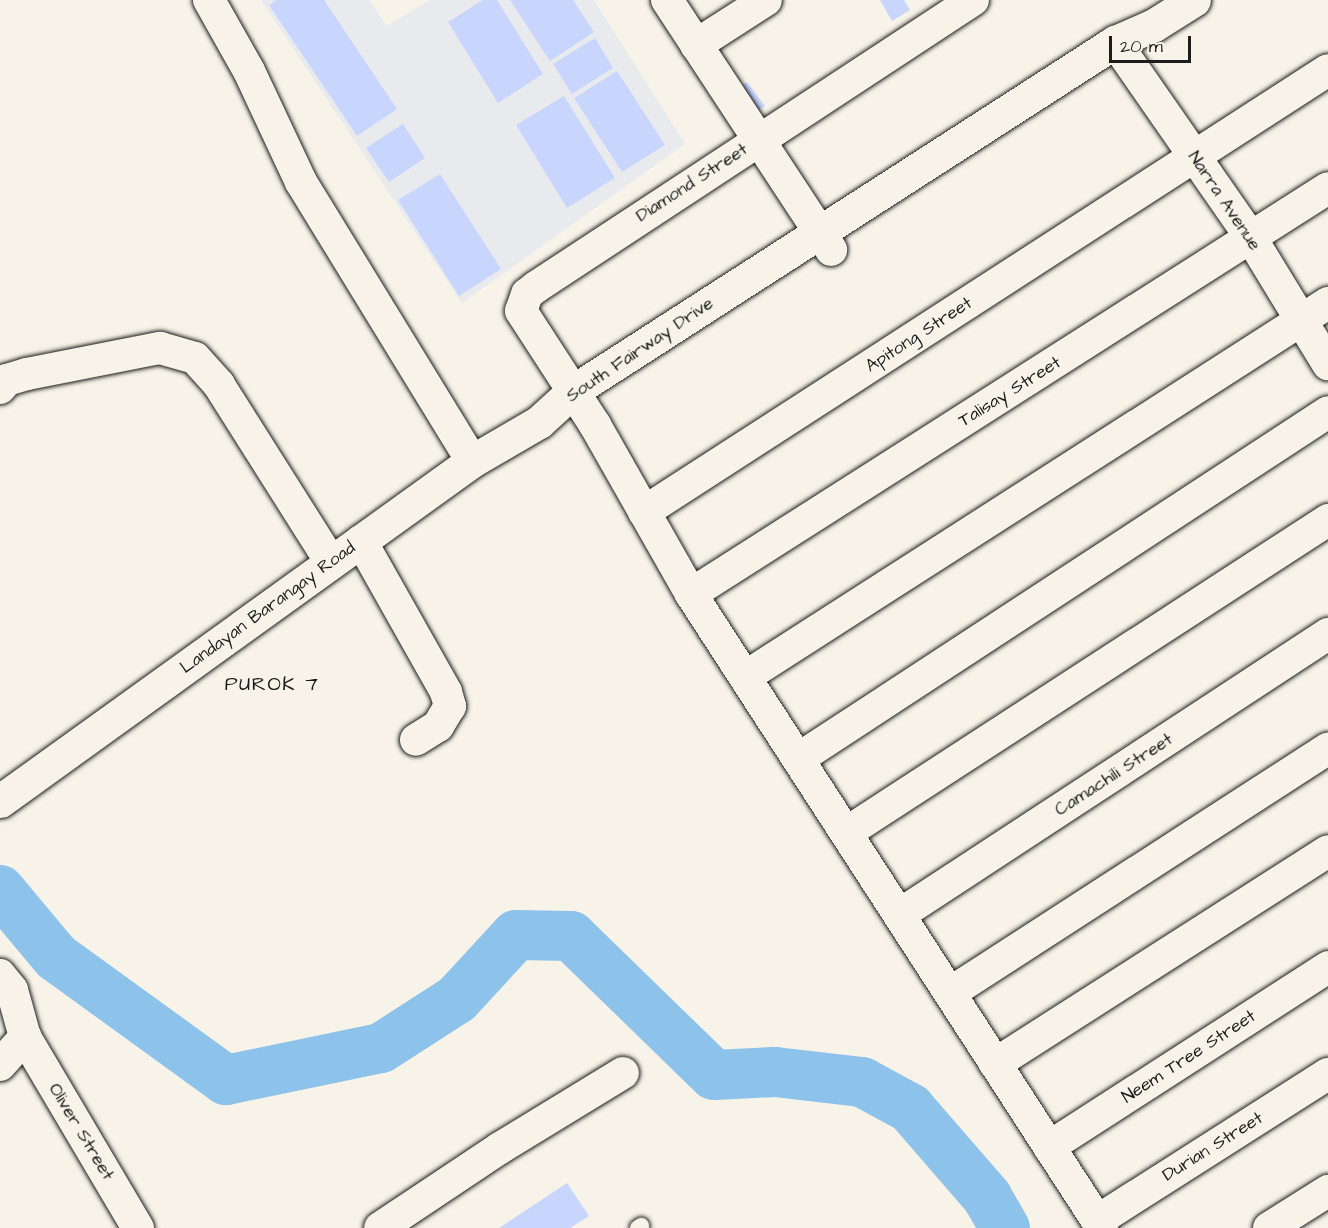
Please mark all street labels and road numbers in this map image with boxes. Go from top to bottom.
street label: Diamond Street [632,139,752,227]
street label: Narra Avenue [1183,147,1265,255]
street label: South Fairway Drive [562,293,718,407]
street label: Apitong Street [862,293,976,377]
street label: Talisay Street [955,352,1065,432]
street label: Landayan Barangay Road [176,537,360,679]
street label: Camachili Street [1051,729,1177,821]
street label: Neem Tree Street [1118,1006,1260,1108]
street label: Oliver Street [44,1080,118,1184]
street label: Durian Street [1159,1108,1267,1186]

